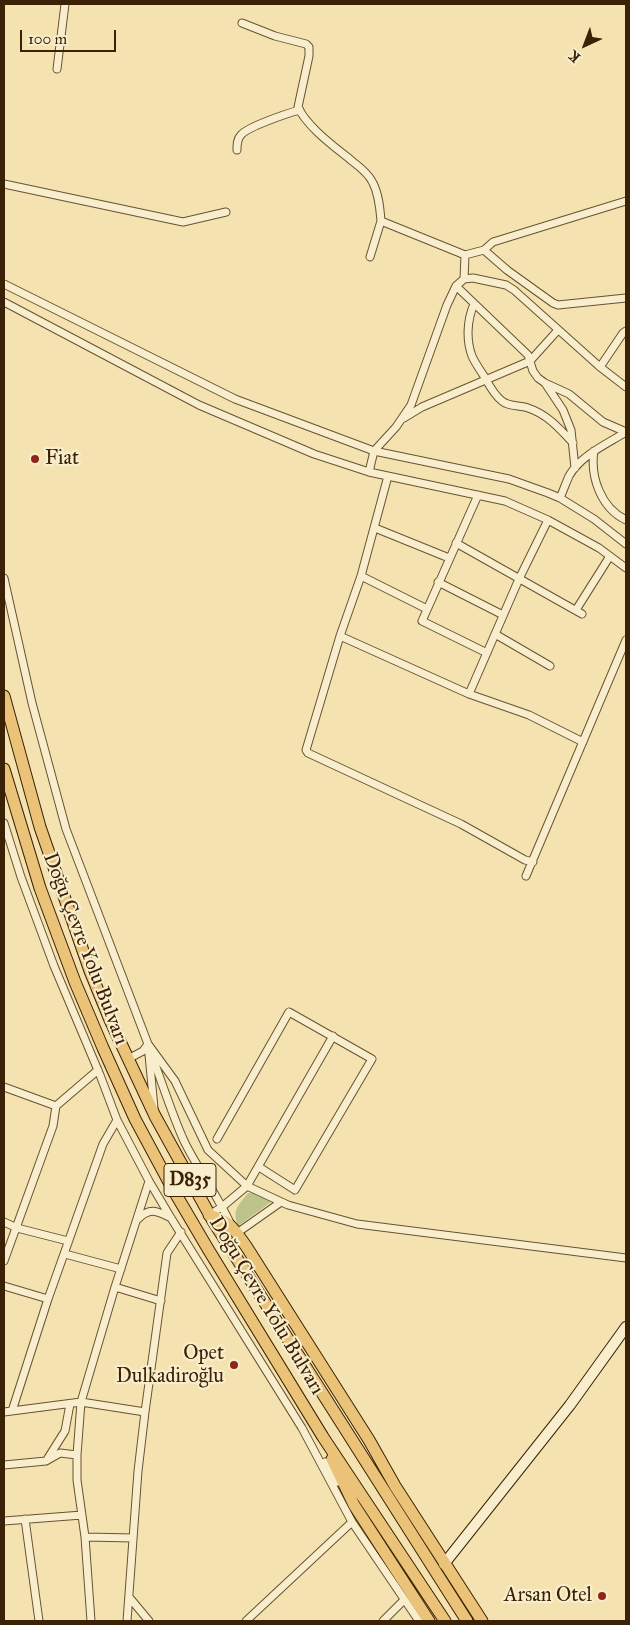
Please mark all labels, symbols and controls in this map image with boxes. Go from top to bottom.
scale bar [22,20,119,52]
north arrow [560,20,610,70]
text: 100 m [28,30,67,48]
text: K [565,47,584,66]
place label: Fiat [45,447,79,471]
marker: Fiat [29,453,41,465]
street label: Doğu Çevre Yolu Bulvarı [37,850,133,1048]
road number: D835 [164,1164,216,1196]
street label: Doğu Çevre Yolu Bulvarı [203,1213,329,1399]
place label: Opet Dulkadiroğlu [116,1342,224,1389]
marker: Opet Dulkadiroğlu [228,1359,240,1371]
place label: Arsan Otel [504,1584,592,1608]
marker: Arsan Otel [596,1590,608,1602]

